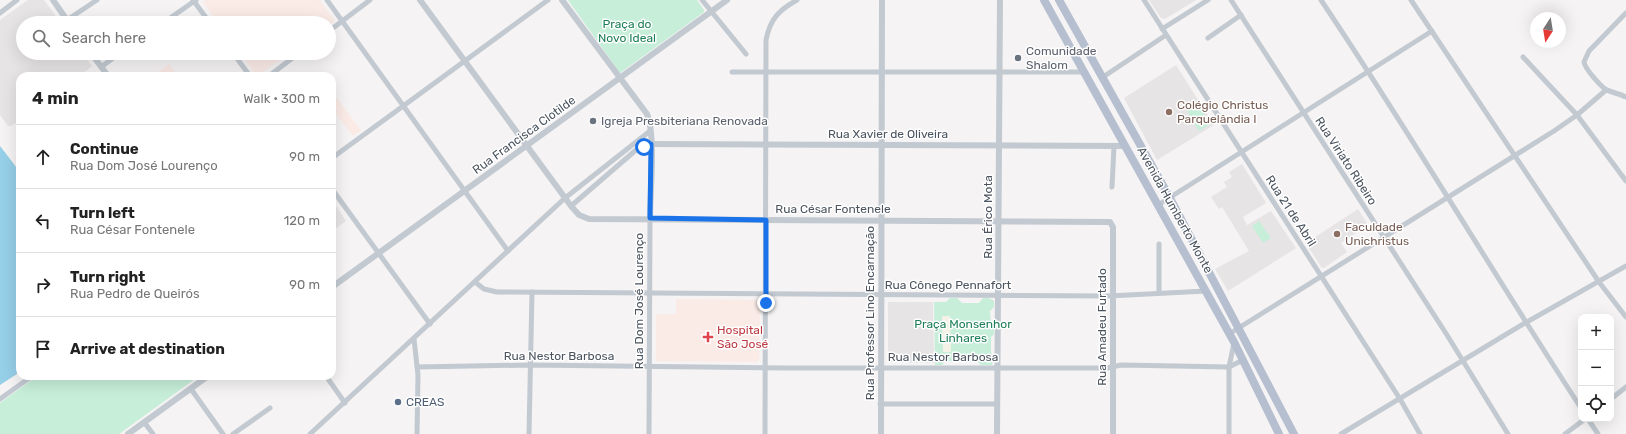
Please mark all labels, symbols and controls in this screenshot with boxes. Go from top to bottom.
north arrow [1530,12,1566,48]
search box [16,16,336,60]
park label: Praça do Novo Ideal [598,17,656,45]
icon: search [30,27,52,49]
text: Search here [62,29,146,47]
place label: Comunidade Shalom [1026,44,1097,72]
marker: Comunidade Shalom [1013,53,1023,63]
text: 4 min [32,88,79,108]
text: Walk · 300 m [243,91,320,106]
street label: Rua Francisca Clotilde [470,93,578,177]
place label: Colégio Christus Parquelândia I [1177,98,1268,126]
marker: Colégio Christus Parquelândia I [1164,107,1174,117]
place label: Igreja Presbiteriana Renovada [601,114,768,128]
street label: Rua Viriato Ribeiro [1312,114,1380,208]
marker: Igreja Presbiteriana Renovada [588,116,598,126]
street label: Rua Xavier de Oliveira [828,127,948,141]
route start [635,138,653,156]
text: Continue [70,140,139,158]
street label: Avenida Humberto Monte [1134,144,1216,276]
icon: ahead [32,146,54,168]
text: 90 m [289,149,320,164]
text: Rua Dom José Lourenço [70,158,218,173]
street label: Rua 21 de Abril [1263,173,1319,249]
street label: Rua Érico Mota [981,175,995,259]
street label: Rua César Fontenele [775,202,891,216]
text: Turn left [70,204,135,222]
icon: left [32,210,54,232]
text: 120 m [284,213,320,228]
place label: Faculdade Unichristus [1345,220,1409,248]
text: Rua César Fontenele [70,222,195,237]
street label: Rua Professor Lino Encarnação [863,226,877,400]
marker: Faculdade Unichristus [1332,229,1342,239]
street label: Rua Dom José Lourenço [632,233,646,369]
text: Turn right [70,268,145,286]
street label: Rua Amadeu Furtado [1095,268,1109,386]
icon: right [32,274,54,296]
text: 90 m [289,277,320,292]
street label: Rua Cônego Pennafort [885,278,1012,292]
text: Rua Pedro de Queirós [70,286,200,301]
route end [757,294,775,312]
map controls [1578,314,1614,422]
button: + [1578,314,1614,350]
park label: Praça Monsenhor Linhares [914,317,1012,345]
place label: Hospital São José [717,323,769,351]
marker: Hospital São José [702,331,714,343]
icon: arrive [32,338,54,360]
text: Arrive at destination [70,340,225,358]
street label: Rua Nestor Barbosa [504,349,614,363]
street label: Rua Nestor Barbosa [888,350,998,364]
button: − [1578,350,1614,386]
button: locate [1578,386,1614,422]
place label: CREAS [406,395,445,409]
marker: CREAS [393,397,403,407]

